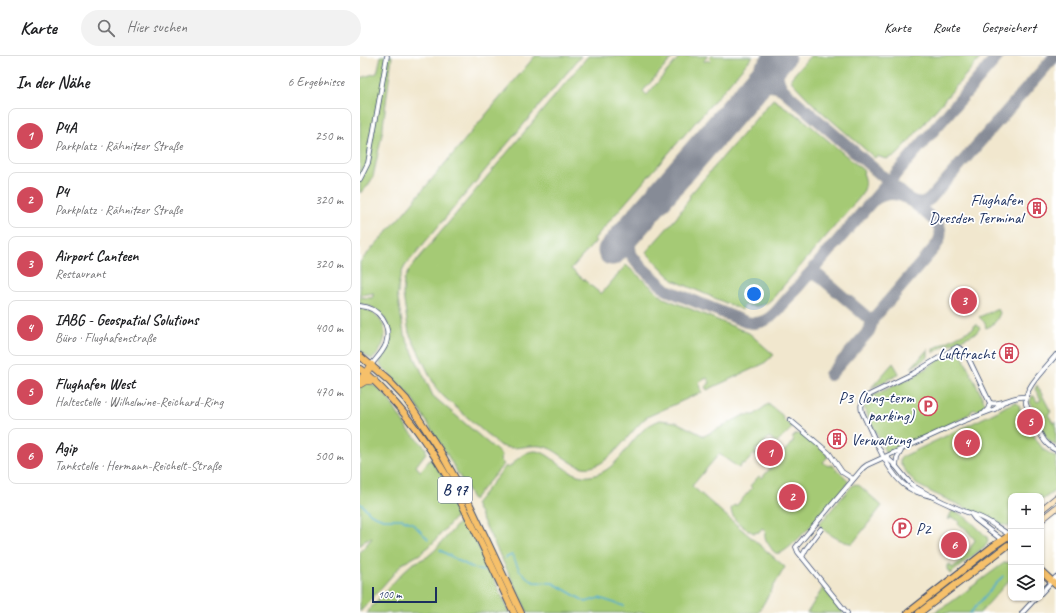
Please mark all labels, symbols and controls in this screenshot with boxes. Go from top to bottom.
search box [81,10,361,46]
text: Karte [20,16,57,40]
icon: search [95,17,117,39]
text: Hier suchen [127,18,187,37]
text: Karte [884,19,911,36]
text: Route [933,19,959,36]
text: Gespeichert [981,19,1036,36]
text: In der Nähe [16,72,89,93]
text: 6 Ergebnisse [288,74,344,90]
text: P4A [55,119,76,138]
text: 1 [27,128,33,144]
text: 250 m [315,128,343,144]
text: Parkplatz · Rähnitzer Straße [55,138,183,154]
text: P4 [55,183,69,202]
place label: Flughafen Dresden Terminal [929,190,1026,228]
text: 2 [27,192,33,208]
text: 320 m [315,192,343,208]
building icon: Flughafen Dresden Terminal [1026,197,1048,219]
text: Parkplatz · Rähnitzer Straße [55,202,183,218]
text: Airport Canteen [55,247,138,266]
text: 3 [27,256,33,272]
text: 320 m [315,256,343,272]
text: Restaurant [55,266,105,282]
your location [744,284,764,304]
pin: 3 [951,286,977,316]
text: IABG - Geospatial Solutions [55,311,198,330]
text: 4 [27,320,33,336]
text: 400 m [315,320,343,336]
text: Büro · Flughafenstraße [55,330,156,346]
building icon: Luftfracht [998,342,1020,364]
place label: Luftfracht [938,344,997,364]
text: Flughafen West [55,375,135,394]
text: 5 [27,384,33,400]
text: 470 m [315,384,343,400]
place label: P3 (long-term parking) [839,388,915,426]
text: Haltestelle · Wilhelmine-Reichard-Ring [55,394,223,410]
parking icon: P3 (long-term parking) [917,395,939,417]
pin: 5 [1017,407,1043,437]
building icon: Verwaltung [826,428,848,450]
pin: 4 [954,428,980,458]
place label: Verwaltung [851,430,912,450]
pin: 1 [757,438,783,468]
text: Agip [55,439,77,458]
text: 6 [27,448,33,464]
text: 500 m [315,448,343,464]
text: Tankstelle · Hermann-Reichelt-Straße [55,458,221,474]
road number: B 97 [438,477,472,503]
pin: 2 [779,482,805,512]
map controls [1008,493,1044,601]
button: + [1008,493,1044,529]
parking icon: P2 [891,517,913,539]
place label: P2 [916,519,932,539]
button: − [1008,529,1044,565]
pin: 6 [941,530,967,560]
button: layers [1008,565,1044,601]
scale bar [372,585,437,604]
text: 100 m [378,587,402,601]

